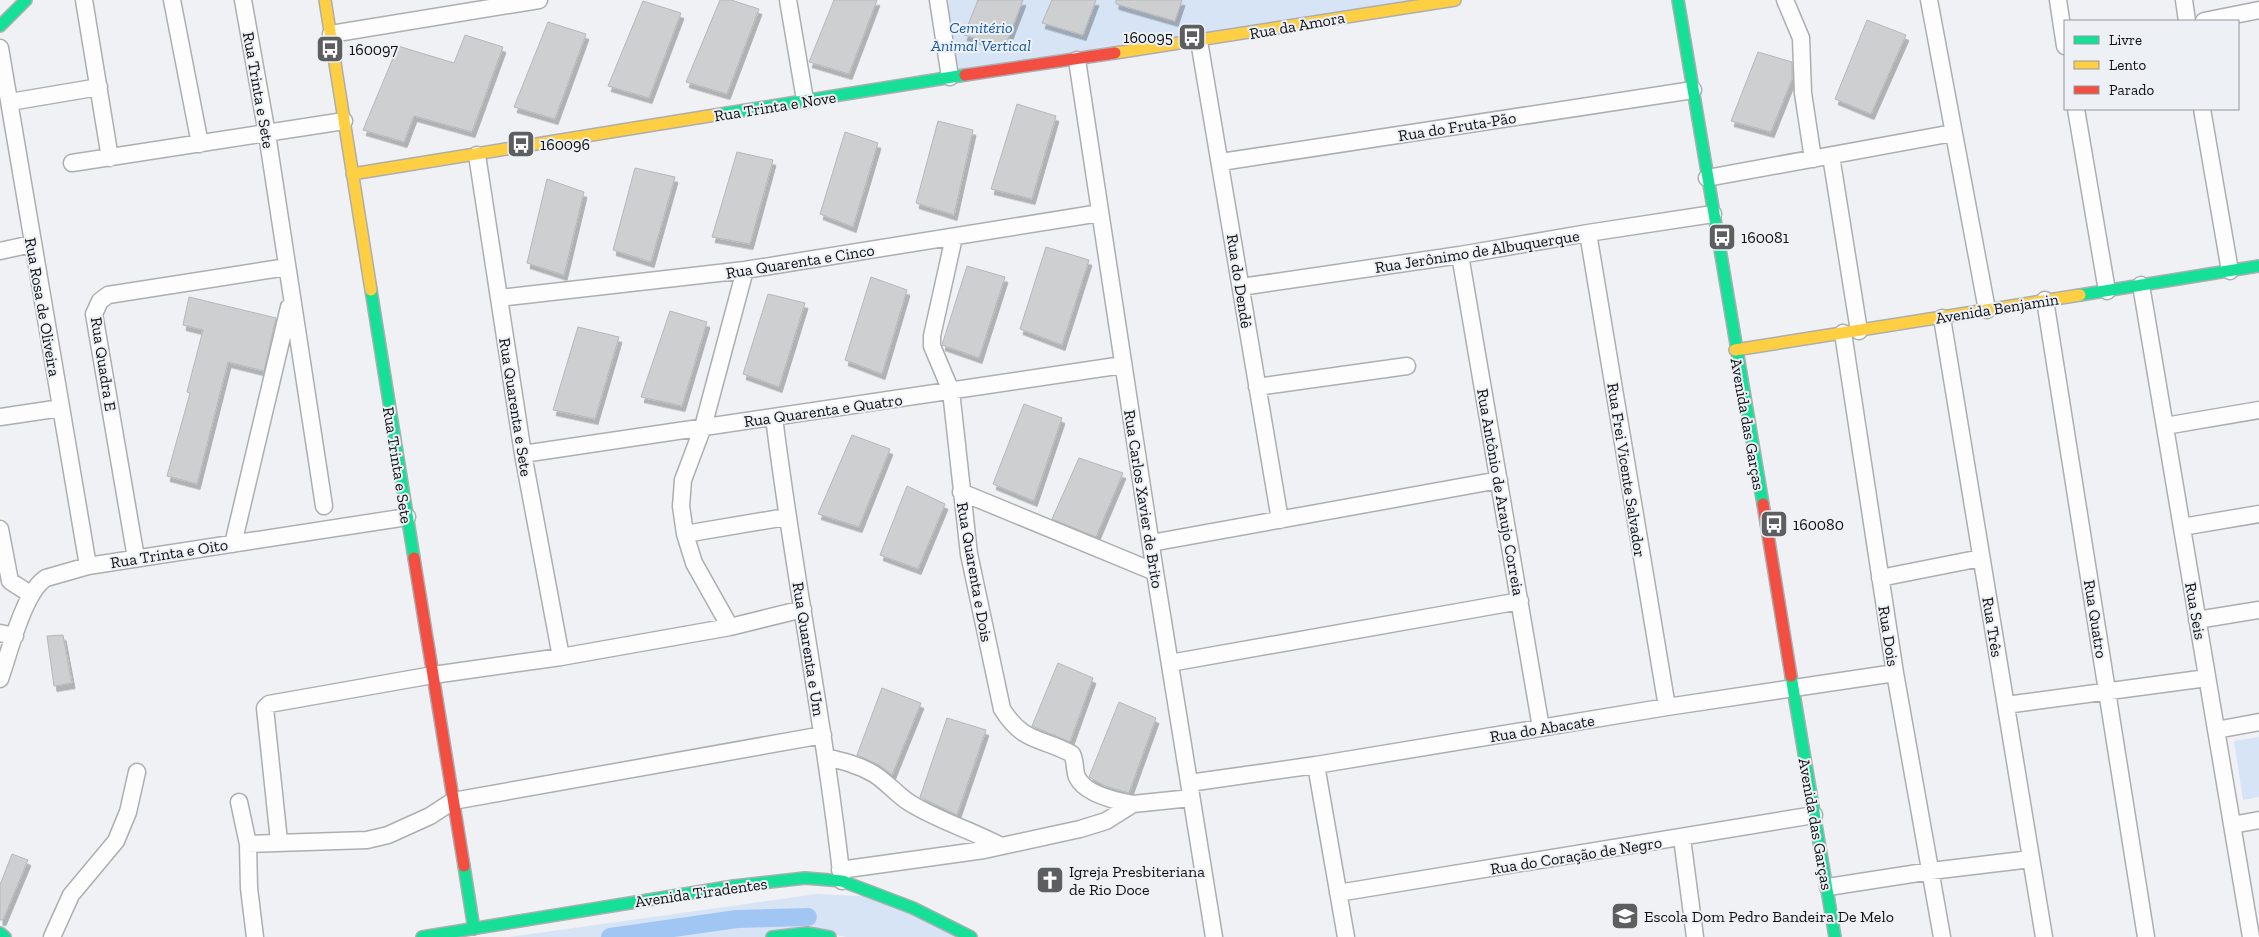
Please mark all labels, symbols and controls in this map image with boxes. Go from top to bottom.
street label: Rua da Amora [1248,8,1347,43]
park label: Cemitério Animal Vertical [930,18,1031,55]
legend [2064,20,2239,110]
bus stop icon: 160095 [1177,22,1207,52]
place label: 160095 [1123,28,1173,47]
street label: Rua Trinta e Sete [239,30,278,150]
text: Livre [2109,31,2142,49]
bus stop icon: 160097 [315,34,345,64]
place label: 160097 [349,40,399,59]
text: Lento [2109,56,2146,74]
text: Parado [2109,81,2155,99]
street label: Rua Trinta e Nove [713,87,837,126]
street label: Rua do Fruta-Pão [1397,108,1517,145]
bus stop icon: 160096 [506,129,536,159]
place label: 160096 [540,135,590,154]
bus stop icon: 160081 [1707,222,1737,252]
street label: Rua Jerônimo de Albuquerque [1373,226,1581,277]
place label: 160081 [1741,228,1789,247]
street label: Rua do Dendê [1223,233,1256,330]
street label: Rua Rosa de Oliveira [21,236,64,378]
street label: Rua Quarenta e Cinco [724,240,876,283]
street label: Avenida Benjamin [1934,289,2061,328]
street label: Rua Quadra E [87,316,120,412]
street label: Rua Quarenta e Sete [495,336,536,478]
street label: Avenida das Garças [1727,357,1768,492]
street label: Rua Frei Vicente Salvador [1603,381,1650,559]
street label: Rua Antônio de Araujo Correia [1473,387,1528,597]
street label: Rua Quarenta e Quatro [743,390,904,431]
street label: Rua Trinta e Sete [379,405,416,525]
street label: Rua Carlos Xavier de Brito [1120,408,1167,590]
street label: Rua Quarenta e Dois [953,501,996,643]
bus stop icon: 160080 [1759,509,1789,539]
place label: 160080 [1793,515,1844,534]
street label: Rua Trinta e Oito [109,535,229,572]
street label: Rua Quatro [2080,578,2111,660]
street label: Rua Quarenta e Um [789,581,829,718]
street label: Rua Seis [2181,581,2210,641]
street label: Rua Três [1978,596,2007,659]
street label: Rua Dois [1874,604,1903,668]
street label: Rua do Abacate [1488,711,1596,746]
street label: Avenida das Garças [1795,757,1836,892]
street label: Rua do Coração de Negro [1489,833,1663,878]
place label: Igreja Presbiteriana de Rio Doce [1069,862,1205,899]
church icon: Igreja Presbiteriana de Rio Doce [1035,865,1065,895]
street label: Avenida Tiradentes [634,874,768,911]
school or university icon: Escola Dom Pedro Bandeira De Melo [1610,901,1640,931]
place label: Escola Dom Pedro Bandeira De Melo [1644,907,1894,926]

